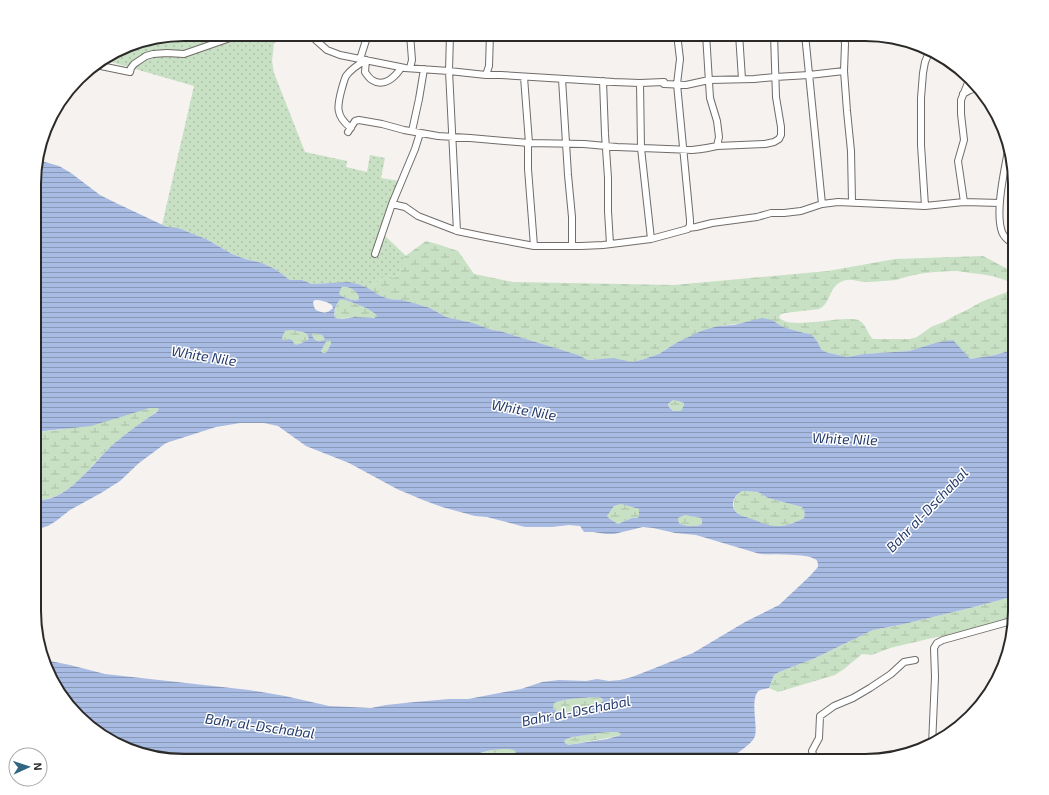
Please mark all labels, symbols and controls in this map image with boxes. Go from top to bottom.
water label: White Nile [170,342,238,369]
water label: White Nile [490,395,558,424]
water label: White Nile [812,429,879,448]
water label: Bahr al-Dschabal [882,464,971,555]
water label: Bahr al-Dschabal [520,692,632,729]
water label: Bahr al-Dschabal [204,709,316,742]
north arrow [8,747,48,787]
text: N [32,762,45,771]

